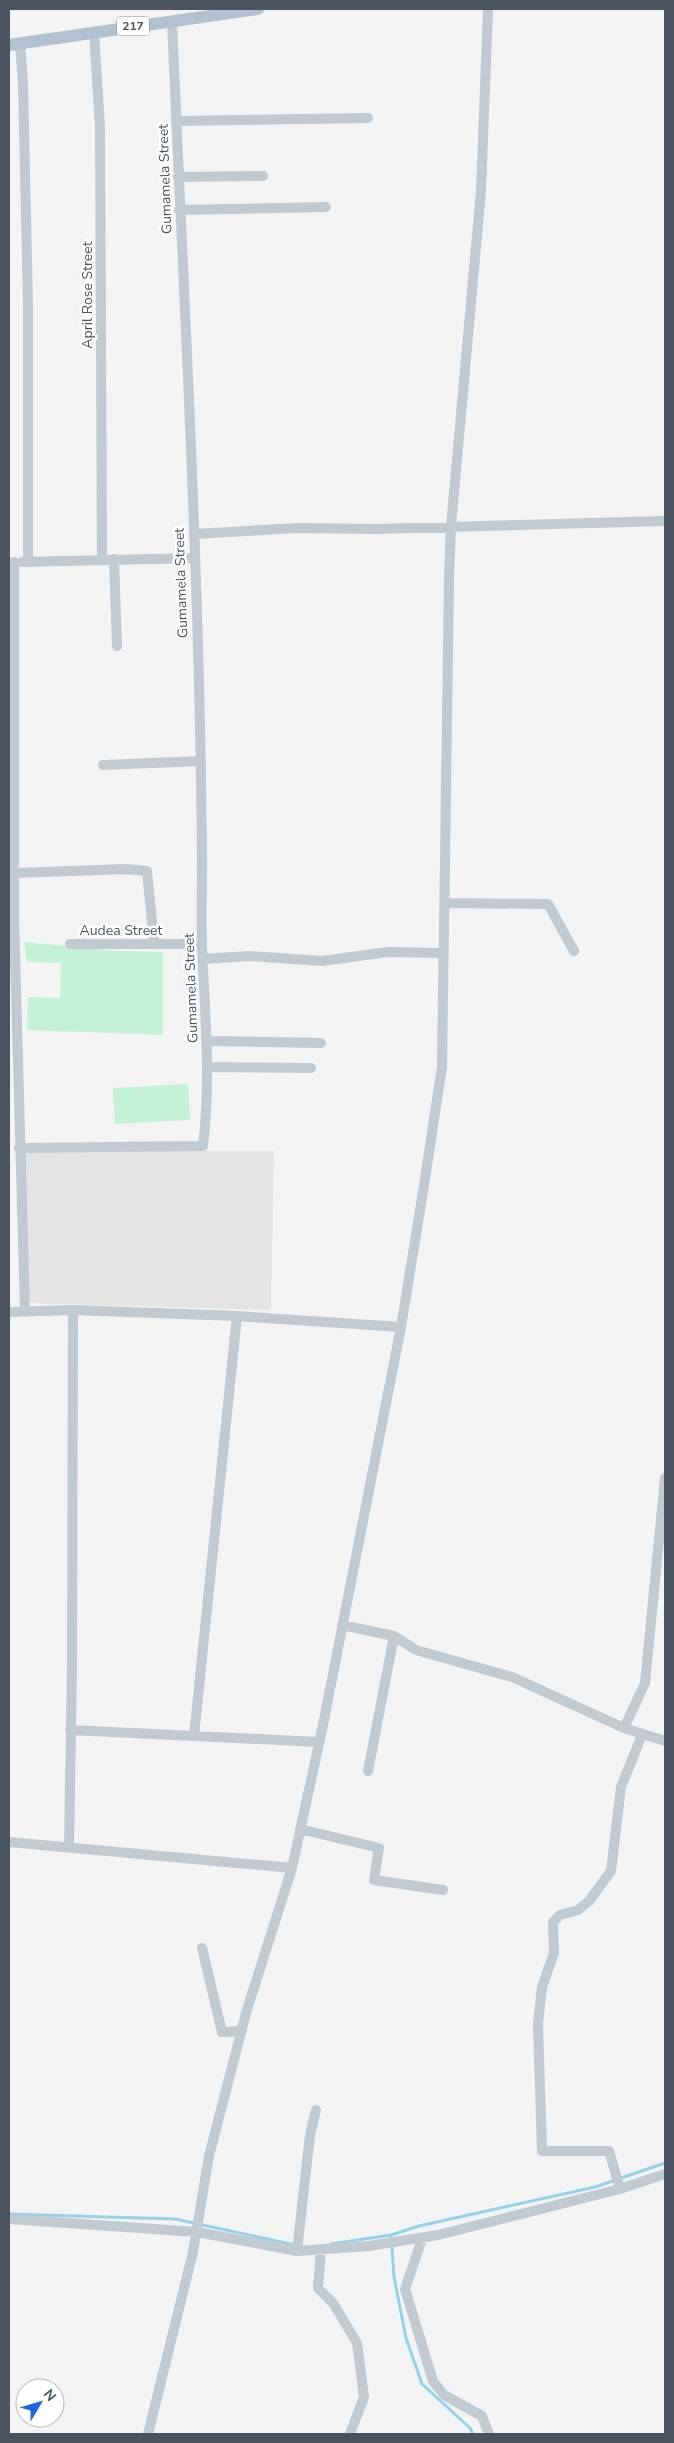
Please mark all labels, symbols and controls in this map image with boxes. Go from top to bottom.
road number: 217 [117,16,149,36]
street label: Gumamela Street [154,123,176,234]
street label: April Rose Street [78,241,97,349]
street label: Gumamela Street [170,527,192,638]
street label: Audea Street [80,921,163,940]
street label: Gumamela Street [180,932,202,1043]
north arrow [15,2378,65,2428]
text: N [39,2385,61,2405]

